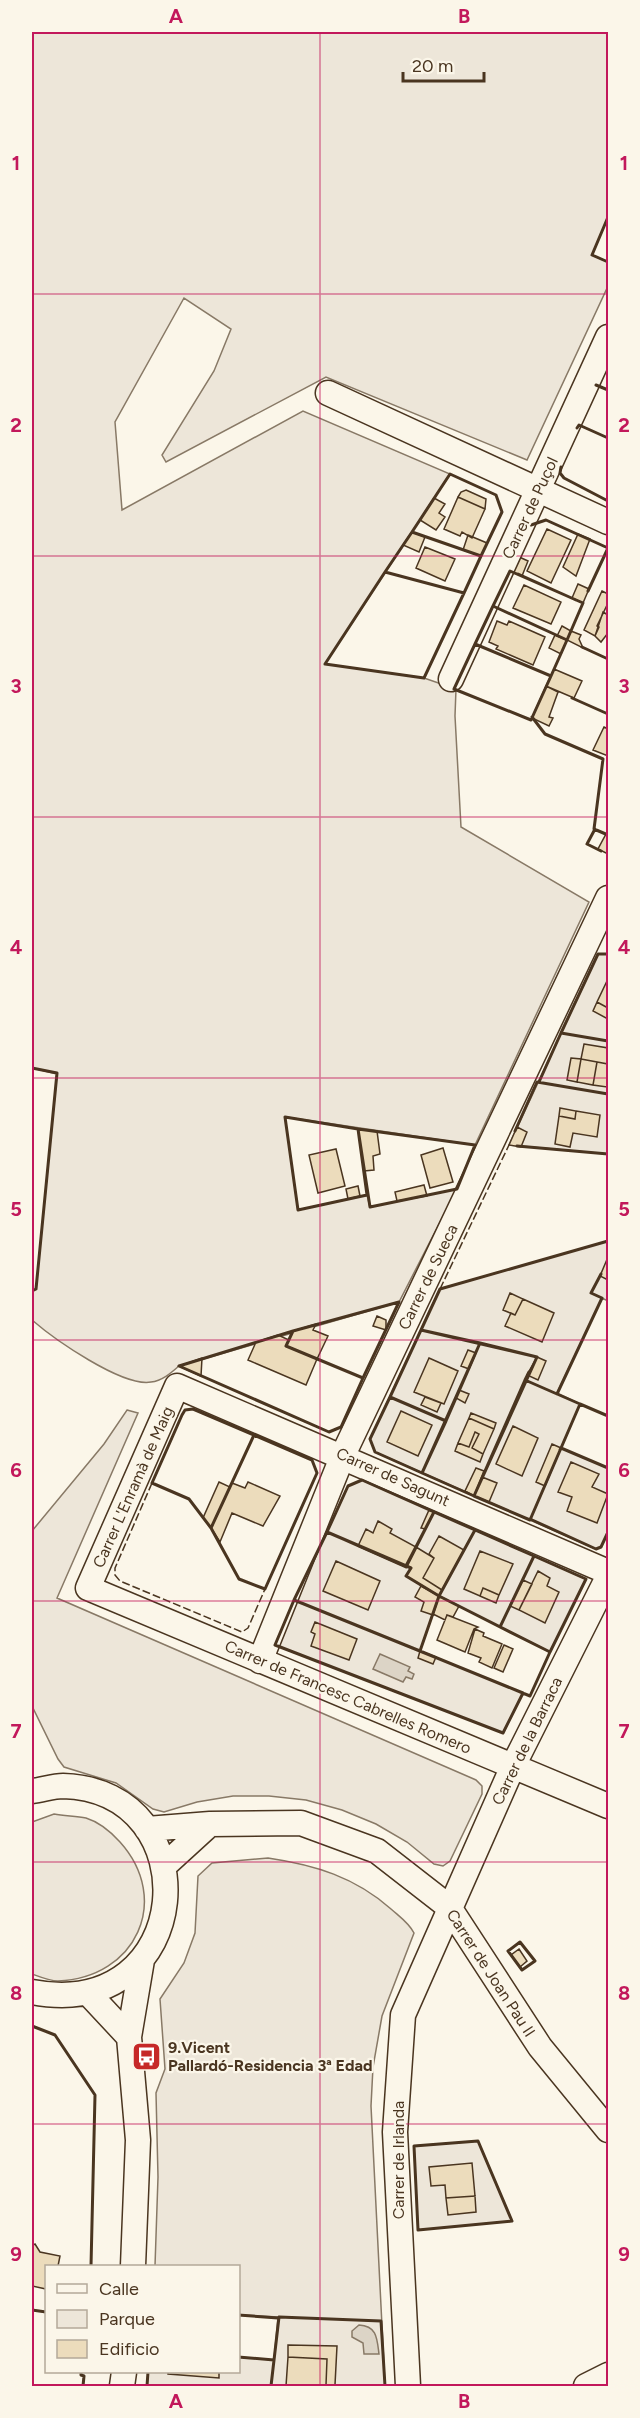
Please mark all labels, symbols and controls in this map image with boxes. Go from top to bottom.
text: A [169,4,184,28]
text: B [458,4,470,28]
scale bar [403,45,484,83]
text: 20 m [412,55,453,77]
text: 1 [12,151,20,175]
text: 1 [620,151,628,175]
text: 2 [10,413,22,437]
text: 2 [618,413,630,437]
street label: Carrer de Puçol [498,454,562,562]
text: 3 [10,674,22,698]
text: 3 [618,674,630,698]
text: 4 [10,935,23,959]
text: 4 [618,935,631,959]
text: 5 [10,1197,22,1221]
text: 5 [618,1197,630,1221]
street label: Carrer de Sueca [394,1221,462,1333]
street label: Carrer L'Enramà de Maig [89,1403,177,1571]
street label: Carrer de Sagunt [333,1444,453,1510]
text: 6 [10,1458,22,1482]
text: 6 [618,1458,630,1482]
street label: Carrer de Francesc Cabrelles Romero [222,1636,474,1758]
street label: Carrer de la Barraca [488,1674,566,1808]
text: 7 [10,1719,22,1743]
text: 7 [618,1719,630,1743]
street label: Carrer de Joan Pau II [443,1906,539,2040]
text: 8 [10,1981,22,2005]
text: 8 [618,1981,630,2005]
place label: 9.Vicent Pallardó-Residencia 3ª Edad [168,2038,372,2075]
bus stop icon: 9.Vicent Pallardó-Residencia 3ª Edad [131,2040,163,2072]
street label: Carrer de Irlanda [389,2101,408,2219]
text: 9 [10,2242,22,2266]
text: 9 [618,2242,630,2266]
legend [45,2265,240,2373]
text: Calle [99,2278,139,2300]
text: Parque [99,2308,155,2330]
text: Edificio [99,2338,160,2360]
text: A [169,2389,184,2413]
text: B [458,2389,470,2413]

